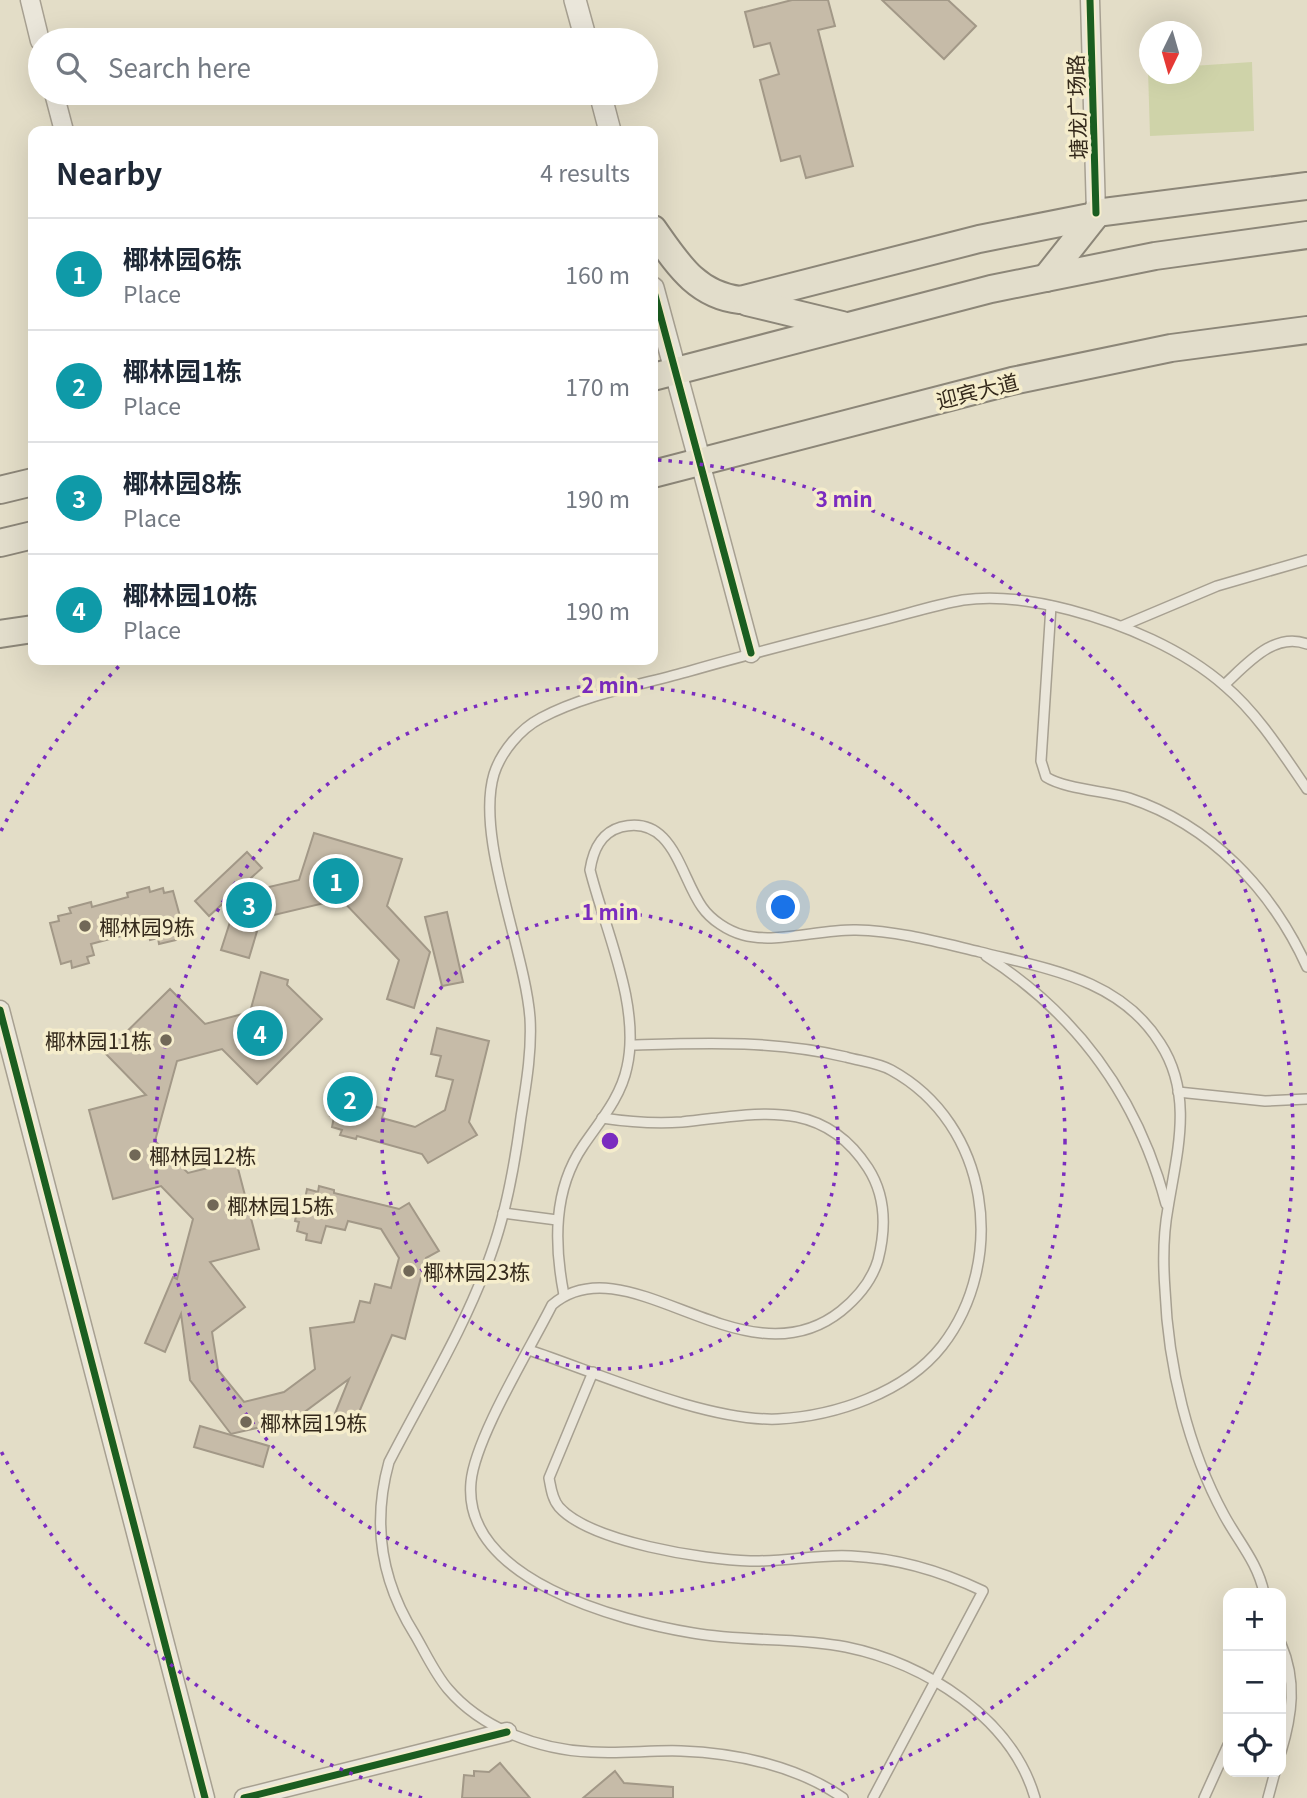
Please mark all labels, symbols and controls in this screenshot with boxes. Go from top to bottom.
north arrow [1139,21,1202,84]
search box [28,28,658,105]
icon: search [52,48,90,86]
text: Search here [108,48,251,85]
street label: 塘龙广场路 [1059,54,1093,160]
text: Nearby [56,150,162,194]
text: 4 results [540,155,630,189]
text: 椰林园6栋 [123,239,242,276]
text: 1 [72,257,86,291]
text: 160 m [565,257,630,291]
text: Place [123,276,181,310]
text: 椰林园1栋 [123,351,242,388]
street label: 迎宾大道 [933,365,1021,415]
text: 2 [72,369,86,403]
text: 170 m [565,369,630,403]
text: Place [123,388,181,422]
text: 椰林园8栋 [123,463,242,500]
text: 3 [72,481,86,515]
text: 190 m [565,481,630,515]
text: 3 min [815,483,873,513]
text: Place [123,500,181,534]
text: 椰林园10栋 [123,575,258,612]
text: 4 [72,593,86,627]
text: 190 m [565,593,630,627]
text: Place [123,612,181,646]
text: 2 min [581,669,639,699]
pin: 1 [313,855,359,907]
pin: 3 [226,879,272,931]
your location [766,890,800,924]
text: 1 min [581,896,639,926]
place label: 椰林园9栋 [99,911,195,941]
marker: 椰林园9栋 [77,918,93,934]
pin: 4 [237,1007,283,1059]
place label: 椰林园11栋 [45,1025,152,1055]
marker: 椰林园11栋 [158,1032,174,1048]
pin: 2 [327,1073,373,1125]
centre of rings [598,1129,622,1153]
place label: 椰林园12栋 [149,1140,256,1170]
marker: 椰林园12栋 [127,1147,143,1163]
place label: 椰林园15栋 [227,1190,334,1220]
marker: 椰林园15栋 [205,1197,221,1213]
place label: 椰林园23栋 [423,1256,530,1286]
marker: 椰林园23栋 [401,1263,417,1279]
place label: 椰林园19栋 [260,1407,367,1437]
marker: 椰林园19栋 [238,1414,254,1430]
map controls [1223,1588,1286,1777]
button: + [1223,1588,1286,1651]
button: − [1223,1651,1286,1714]
button: locate [1223,1714,1286,1777]

